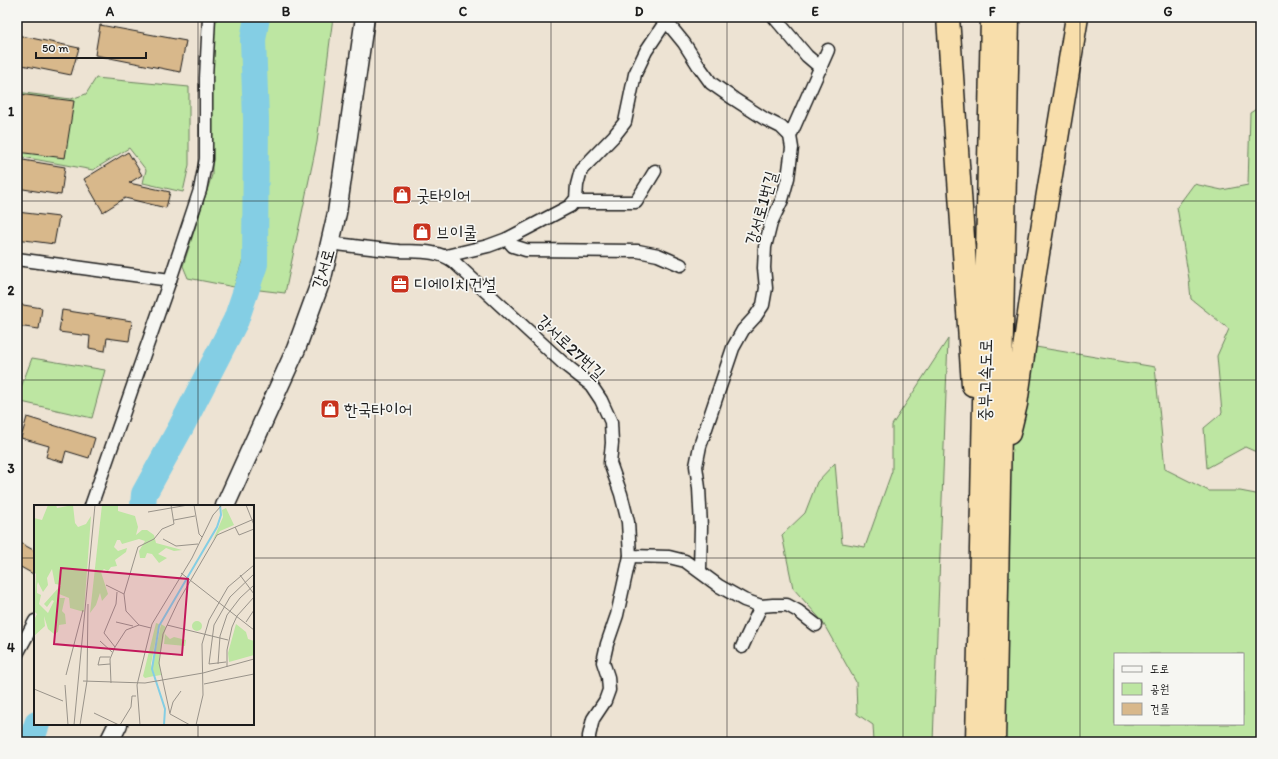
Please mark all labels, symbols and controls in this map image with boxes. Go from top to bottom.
text: A [105,4,115,19]
text: B [282,4,291,19]
text: C [459,4,468,19]
text: D [635,4,644,19]
text: E [811,4,819,19]
text: F [989,4,996,19]
text: G [1164,4,1173,19]
scale bar [36,34,146,60]
text: 50 m [42,41,68,55]
text: 1 [8,104,14,119]
street label: 강서로1번길 [741,168,781,247]
shop icon: 굿타이어 [391,184,413,206]
place label: 굿타이어 [416,185,471,205]
shop icon: 브이쿨 [411,221,433,243]
place label: 브이쿨 [436,222,477,242]
street label: 강서로 [308,247,338,291]
office icon: 디에이치건설 [389,273,411,295]
place label: 디에이치건설 [414,274,496,294]
text: 2 [8,283,15,298]
street label: 강서로27번길 [533,310,609,384]
street label: 중부고속도로 [974,339,996,421]
shop icon: 한국타이어 [319,398,341,420]
place label: 한국타이어 [344,399,412,419]
text: 3 [7,461,15,476]
inset map [34,505,254,725]
text: 4 [7,640,15,655]
legend [1114,653,1244,725]
text: 도로 [1150,662,1169,676]
text: 공원 [1150,682,1169,696]
text: 건물 [1150,702,1170,716]

